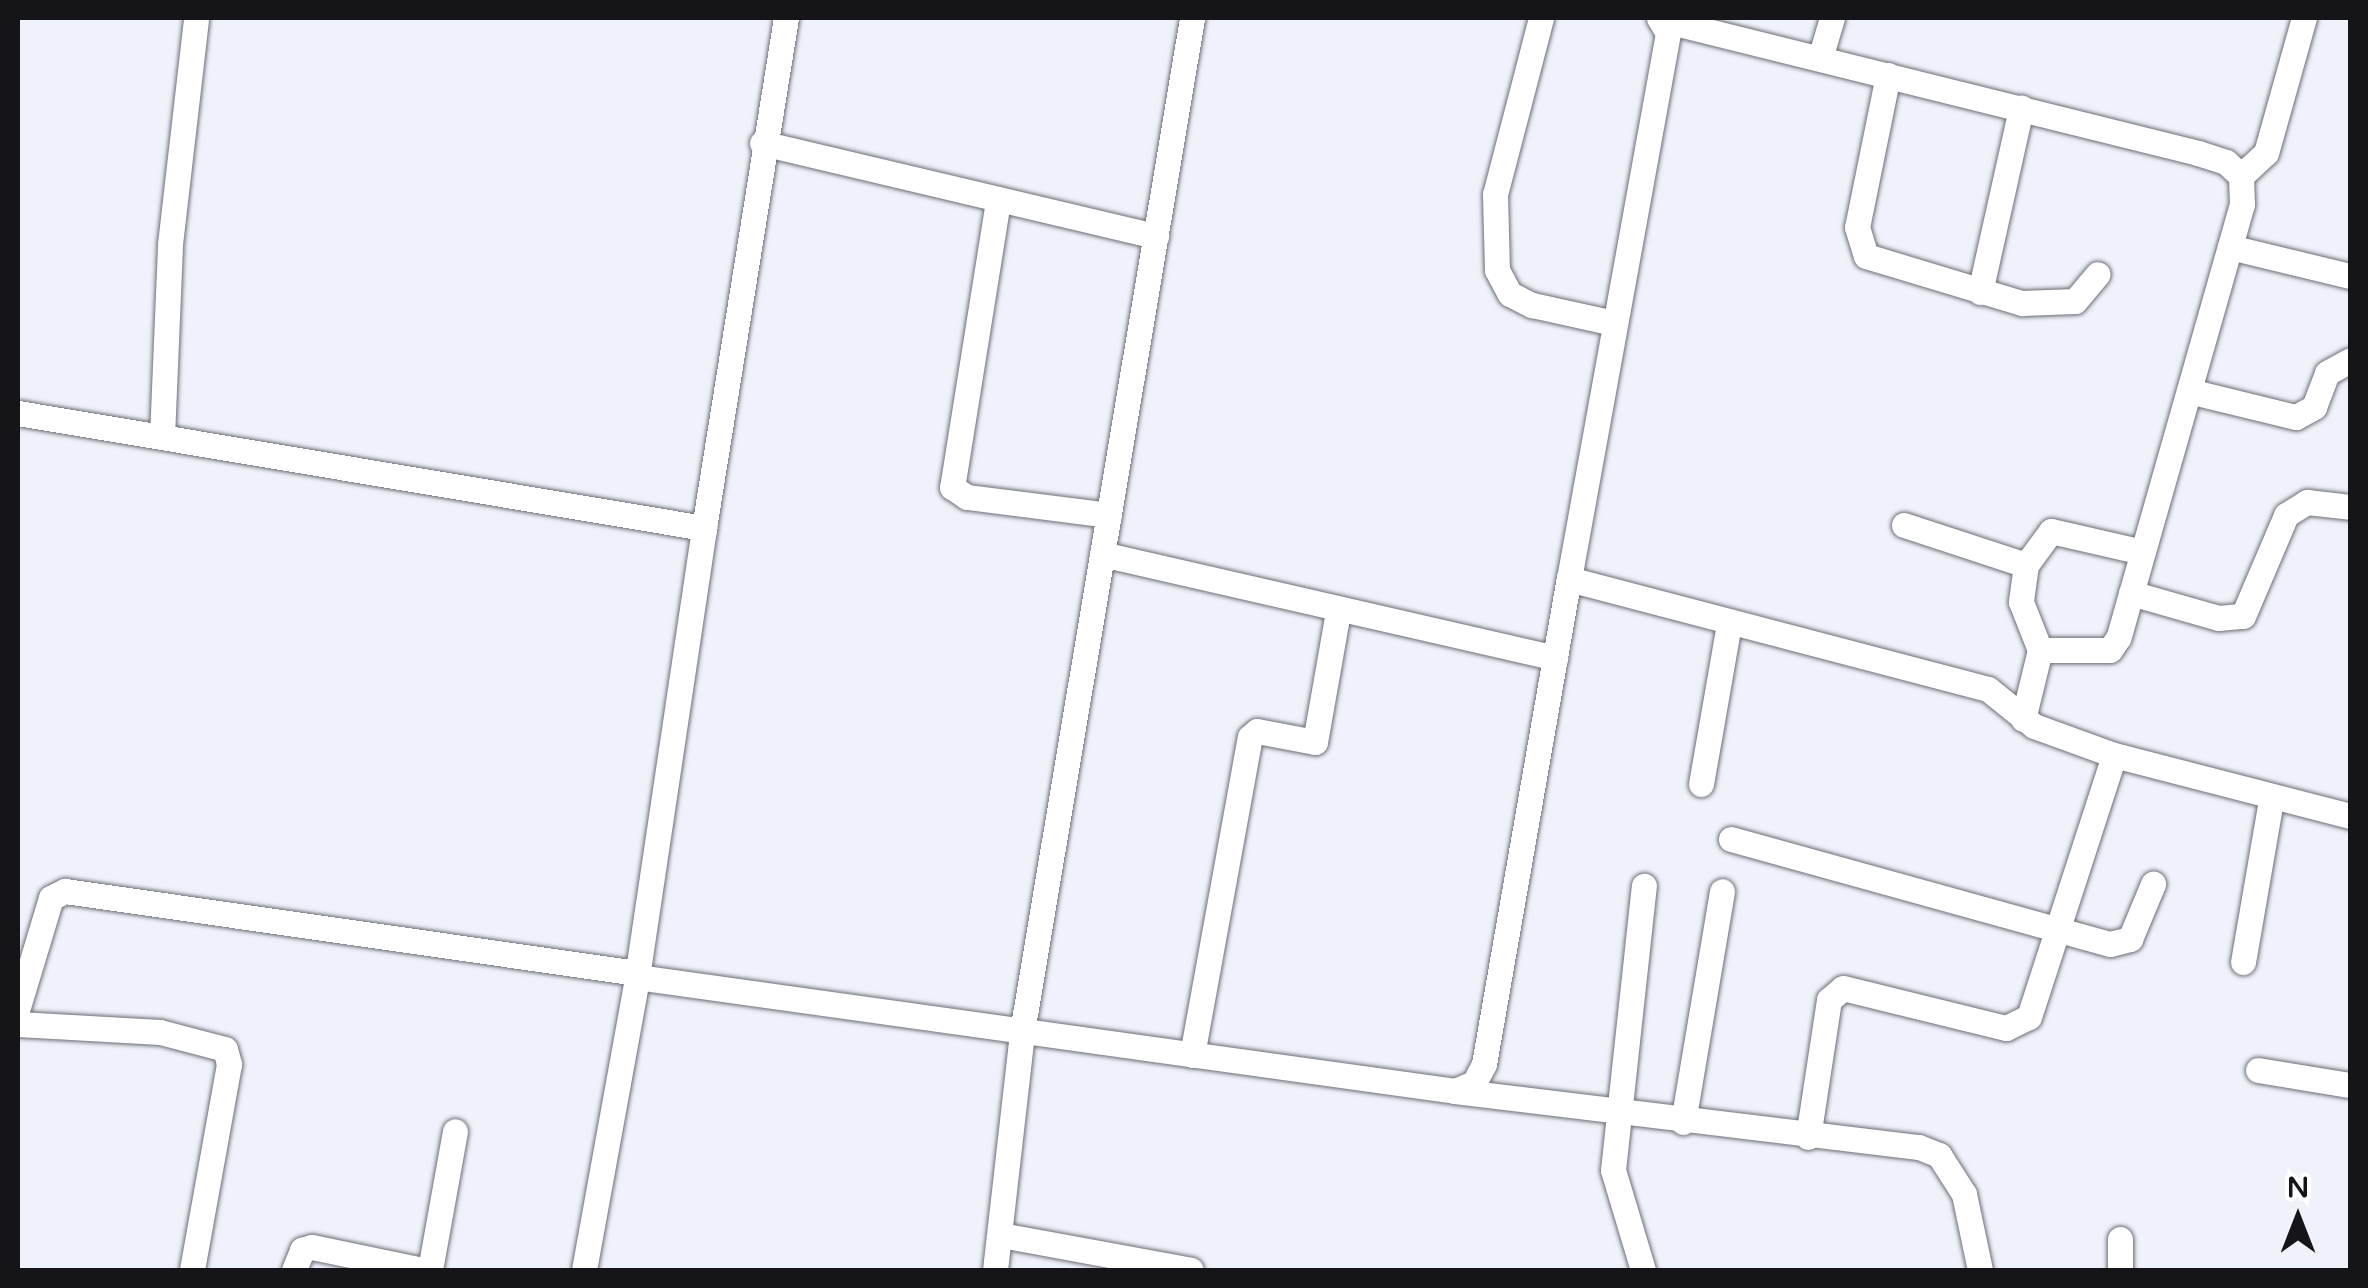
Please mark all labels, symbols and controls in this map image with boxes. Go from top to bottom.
north arrow [2248,1168,2348,1268]
text: N [2287,1171,2309,1205]

